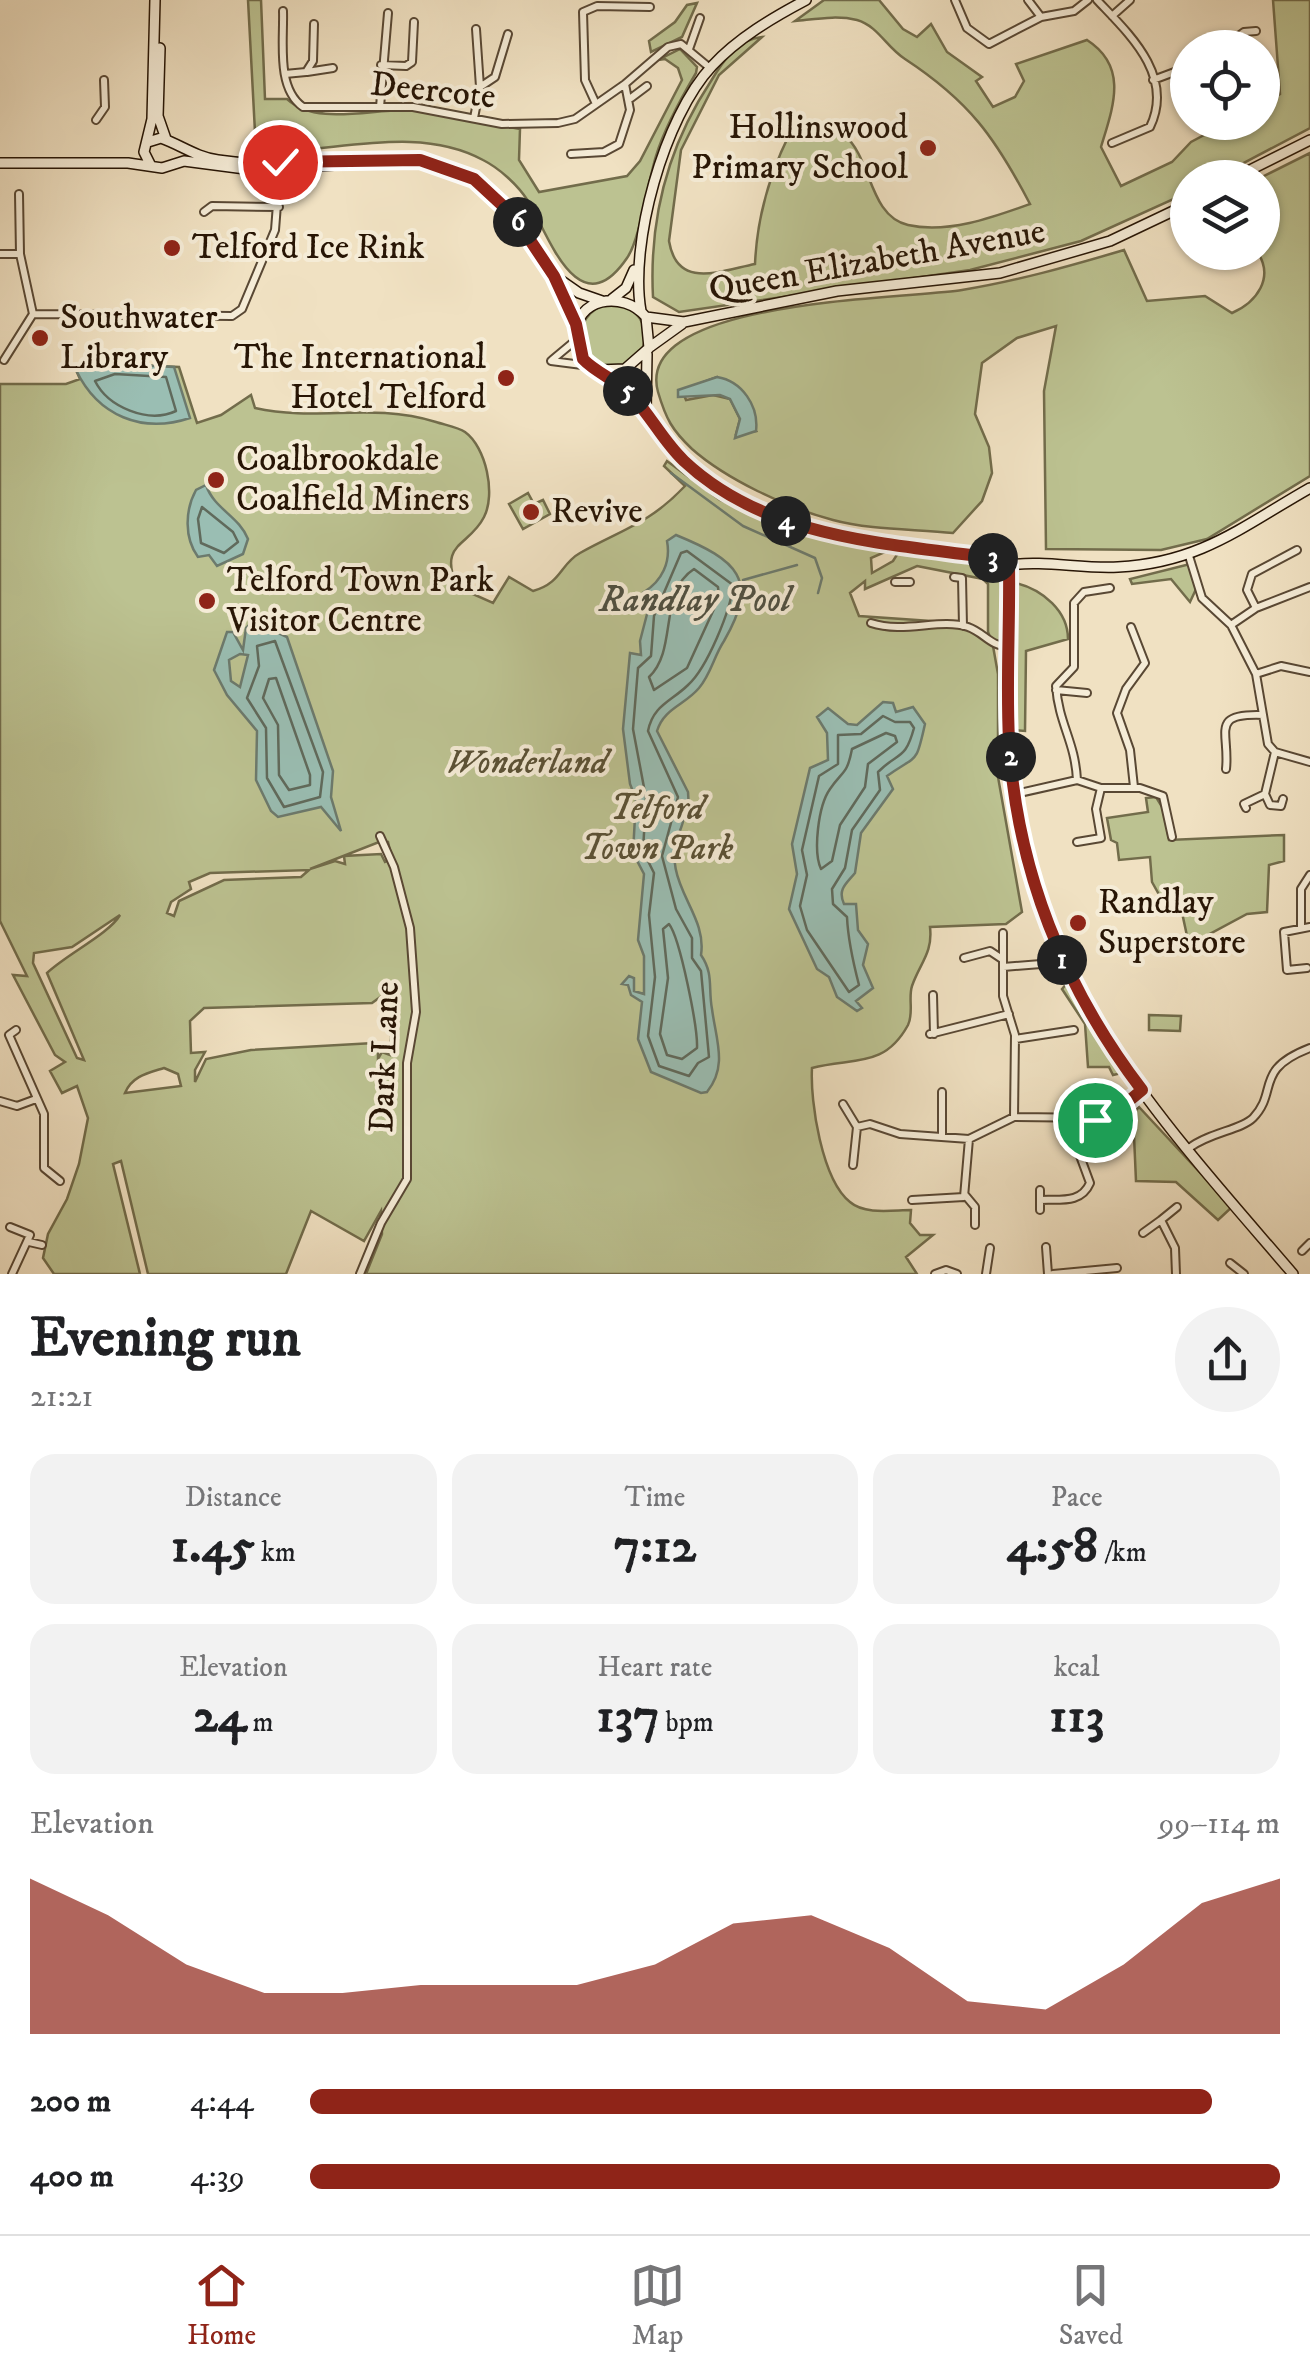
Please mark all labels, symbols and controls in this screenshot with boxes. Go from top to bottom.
map controls [1170,30,1280,270]
button: locate [1170,30,1280,140]
street label: Deercote [368,63,498,119]
place label: Hollinswood Primary School [691,106,909,190]
pin [238,120,323,205]
icon: check [253,135,308,190]
marker: Hollinswood Primary School [917,137,939,159]
button: layers [1170,160,1280,270]
pin: 6 [493,197,543,247]
text: 6 [511,204,525,239]
street label: Queen Elizabeth Avenue [705,210,1049,312]
place label: Telford Ice Rink [192,226,425,270]
marker: Telford Ice Rink [161,237,183,259]
place label: Southwater Library [60,296,218,380]
marker: Southwater Library [29,327,51,349]
place label: The International Hotel Telford [234,336,487,420]
pin: 5 [603,366,653,416]
marker: The International Hotel Telford [495,367,517,389]
text: 5 [621,373,635,408]
place label: Coalbrookdale Coalfield Miners [236,438,470,522]
marker: Coalbrookdale Coalfield Miners [205,469,227,491]
place label: Revive [551,490,643,534]
pin: 4 [761,496,811,546]
marker: Revive [520,501,542,523]
text: 4 [778,503,794,538]
pin: 3 [968,533,1018,583]
text: 3 [988,540,998,575]
place label: Telford Town Park Visitor Centre [226,559,494,643]
water label: Randlay Pool [598,576,795,624]
marker: Telford Town Park Visitor Centre [196,590,218,612]
pin: 2 [986,732,1036,782]
text: 2 [1004,739,1018,774]
park label: Wonderland [446,741,613,785]
park label: Telford Town Park [581,787,734,871]
place label: Randlay Superstore [1098,881,1246,965]
marker: Randlay Superstore [1067,912,1089,934]
pin: 1 [1037,935,1087,985]
text: 1 [1057,942,1067,977]
street label: Dark Lane [360,981,410,1133]
pin [1053,1078,1138,1163]
icon: arrive [1068,1093,1123,1148]
text: Evening run [30,1305,301,1374]
button: share [1175,1307,1280,1412]
text: 21:21 [30,1377,93,1417]
text: Distance [185,1480,282,1515]
text: Time [625,1480,685,1515]
text: Pace [1051,1480,1103,1515]
text: 1.45 [171,1515,255,1578]
text: 7:12 [614,1515,696,1578]
text: 4:58 [1007,1515,1098,1578]
text: km [255,1535,296,1570]
text: /km [1098,1535,1147,1570]
text: Elevation [179,1650,288,1685]
text: Heart rate [598,1650,712,1685]
text: kcal [1054,1650,1100,1685]
text: 24 [193,1685,246,1748]
text: 137 [596,1685,660,1748]
text: 113 [1049,1685,1104,1748]
text: m [246,1705,274,1740]
text: bpm [660,1705,714,1740]
text: Elevation [30,1804,154,1844]
text: 99–114 m [1158,1804,1280,1844]
text: 200 m [30,2082,111,2122]
text: 4:44 [190,2082,254,2122]
text: 400 m [30,2157,114,2197]
text: 4:39 [190,2157,245,2197]
tab: Home [187,2258,256,2353]
tab: Map [630,2258,685,2353]
tab: Saved [1059,2258,1123,2353]

